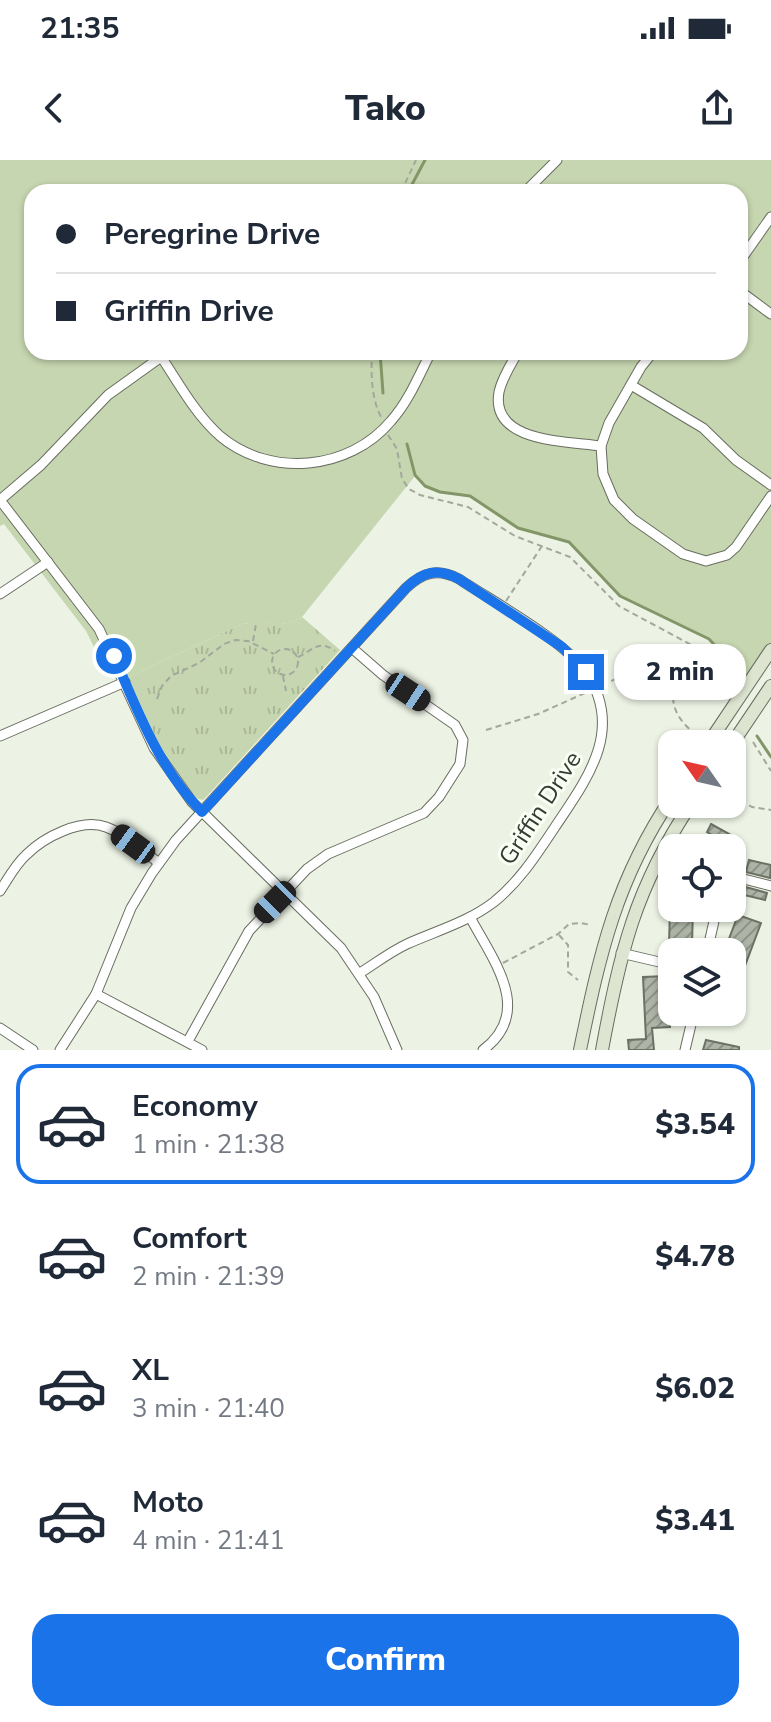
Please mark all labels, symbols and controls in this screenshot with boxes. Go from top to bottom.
text: 21:35 [40,8,119,49]
text: Tako [345,84,426,133]
icon: back [32,86,76,130]
icon: share [695,86,739,130]
text: Peregrine Drive [104,214,320,255]
text: Griffin Drive [104,291,274,332]
route start [96,638,132,674]
callout: 2 min [614,644,746,700]
route end [568,654,604,690]
text: 2 min [646,654,714,689]
car [381,669,435,715]
north arrow [658,730,746,818]
map controls [658,730,746,1026]
street label: Griffin Drive [491,745,589,871]
car [107,820,159,868]
button: locate [658,834,746,922]
car [250,877,300,927]
button: layers [658,938,746,1026]
text: Economy [132,1086,258,1127]
icon: car [36,1088,108,1160]
text: $3.54 [655,1104,735,1145]
text: 1 min · 21:38 [132,1127,285,1162]
text: Comfort [132,1218,247,1259]
icon: car [36,1220,108,1292]
text: $4.78 [655,1236,735,1277]
text: 2 min · 21:39 [132,1259,285,1294]
text: XL [132,1350,169,1391]
icon: car [36,1352,108,1424]
text: $6.02 [655,1368,735,1409]
text: 3 min · 21:40 [132,1391,285,1426]
text: Moto [132,1482,204,1523]
icon: car [36,1484,108,1556]
text: $3.41 [655,1500,735,1541]
text: 4 min · 21:41 [132,1523,285,1558]
button: Confirm [32,1614,739,1706]

